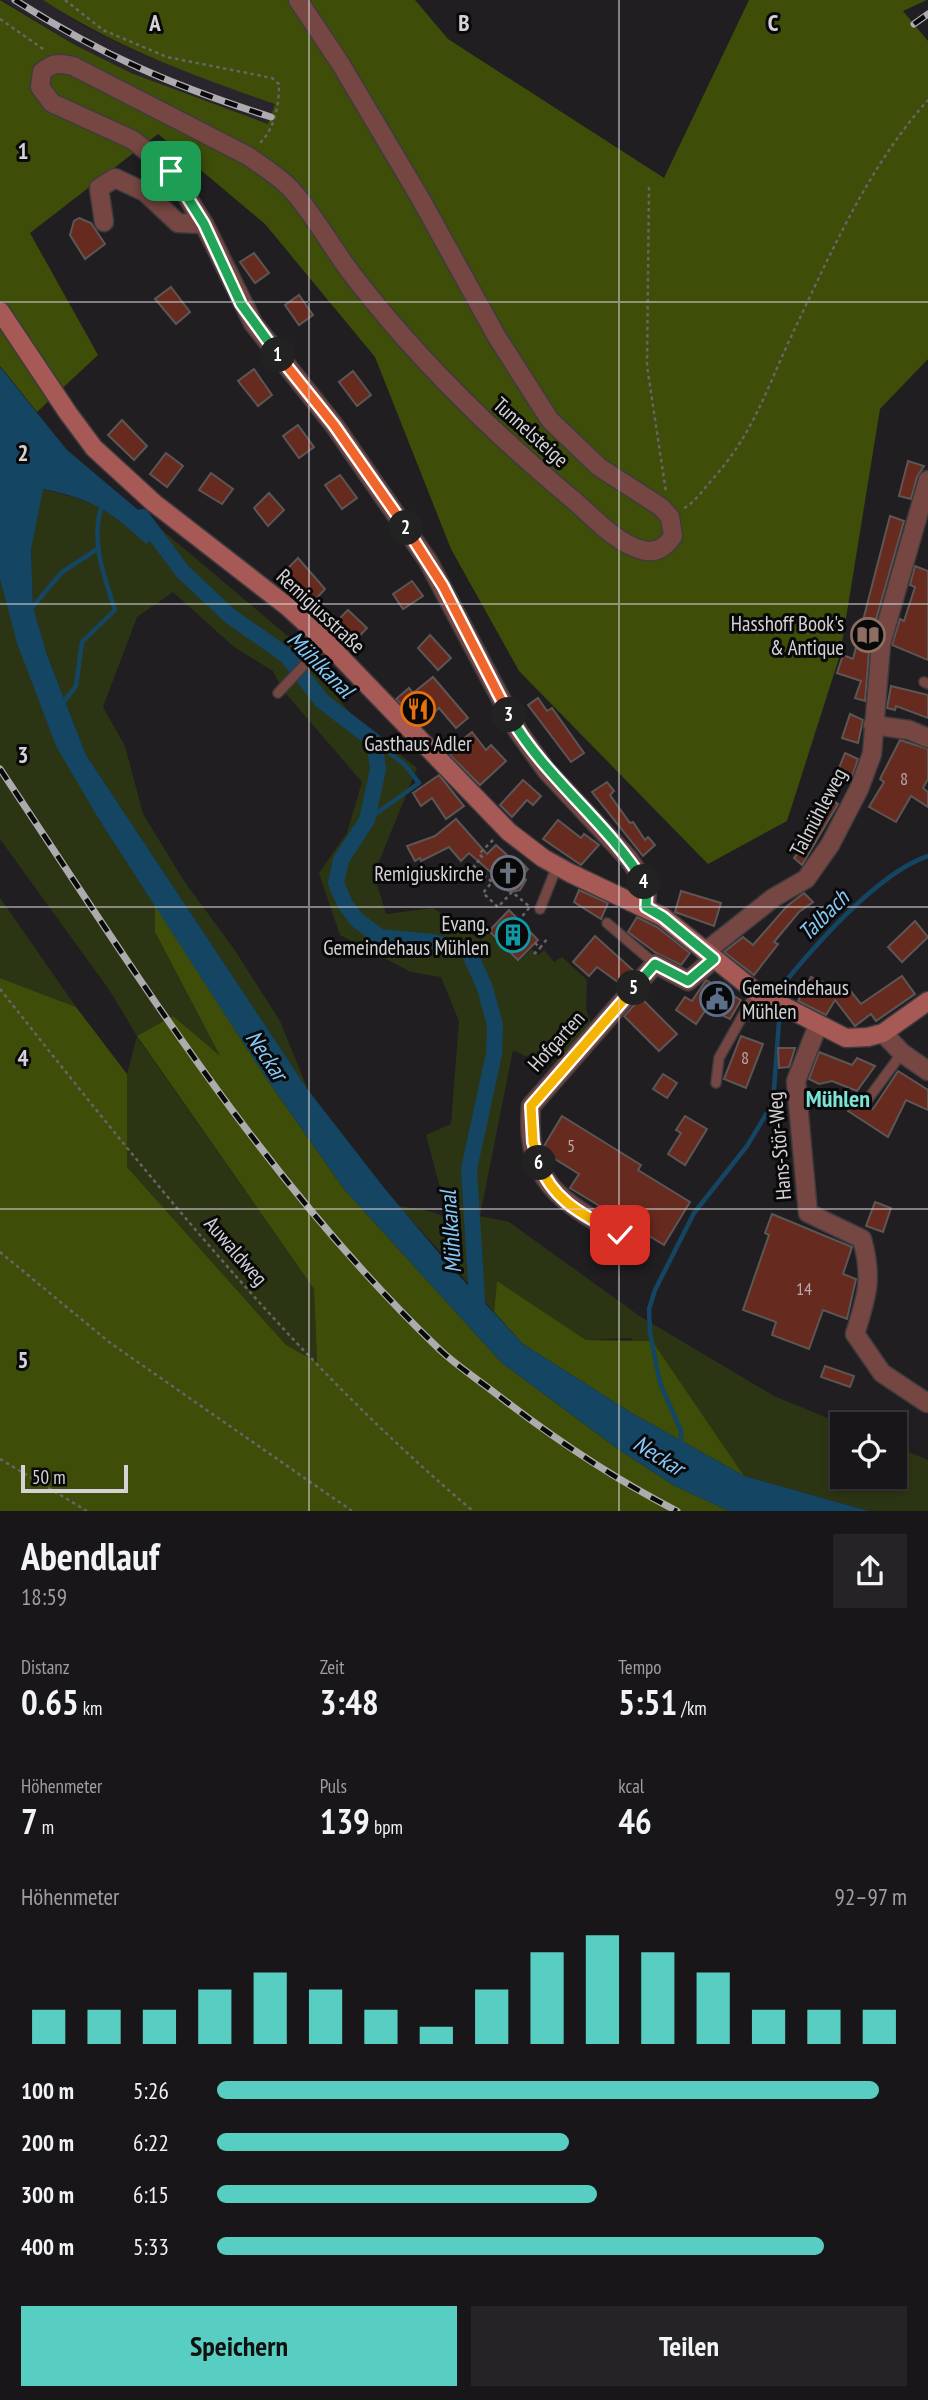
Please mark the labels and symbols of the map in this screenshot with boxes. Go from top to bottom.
text: A [148,8,161,37]
text: B [458,8,470,37]
text: C [768,8,779,37]
text: 1 [18,136,29,165]
pin [141,141,201,201]
pin: 1 [260,338,296,372]
street label: Tunnelsteige [488,391,574,473]
text: 2 [18,438,29,467]
pin: 2 [388,510,424,546]
street label: Remigiusstraße [271,563,371,659]
place label: Hasshoff Book's & Antique [731,610,844,661]
library icon: Hasshoff Book's & Antique [849,616,887,654]
water label: Mühlkanal [281,624,362,705]
restaurant icon: Gasthaus Adler [399,690,437,728]
pin: 3 [491,698,526,732]
place label: Gasthaus Adler [364,730,472,757]
text: 3 [18,740,29,769]
street label: Talmühleweg [784,763,852,861]
house number: 8 [900,767,908,790]
church icon: Remigiuskirche [489,854,527,892]
place label: Remigiuskirche [374,860,484,887]
pin: 4 [626,864,662,900]
water label: Talbach [791,882,856,947]
place label: Evang. Gemeindehaus Mühlen [323,910,489,961]
building icon: Evang. Gemeindehaus Mühlen [494,916,532,954]
pin: 5 [616,970,652,1006]
place label: Gemeindehaus Mühlen [742,974,849,1025]
public building icon: Gemeindehaus Mühlen [698,980,736,1018]
street label: Hofgarten [522,1005,590,1077]
water label: Neckar [240,1024,296,1089]
text: 4 [18,1043,29,1072]
house number: 8 [741,1046,749,1069]
district label: Mühlen [806,1083,870,1114]
street label: Hans-Stör-Weg [761,1091,797,1201]
house number: 5 [567,1134,575,1157]
pin: 6 [522,1146,556,1180]
water label: Mühlkanal [432,1187,467,1274]
pin [590,1205,650,1265]
street label: Auwaldweg [198,1211,274,1291]
house number: 14 [796,1277,812,1300]
text: 5 [18,1345,29,1374]
water label: Neckar [628,1428,693,1484]
scale bar [21,1462,128,1494]

